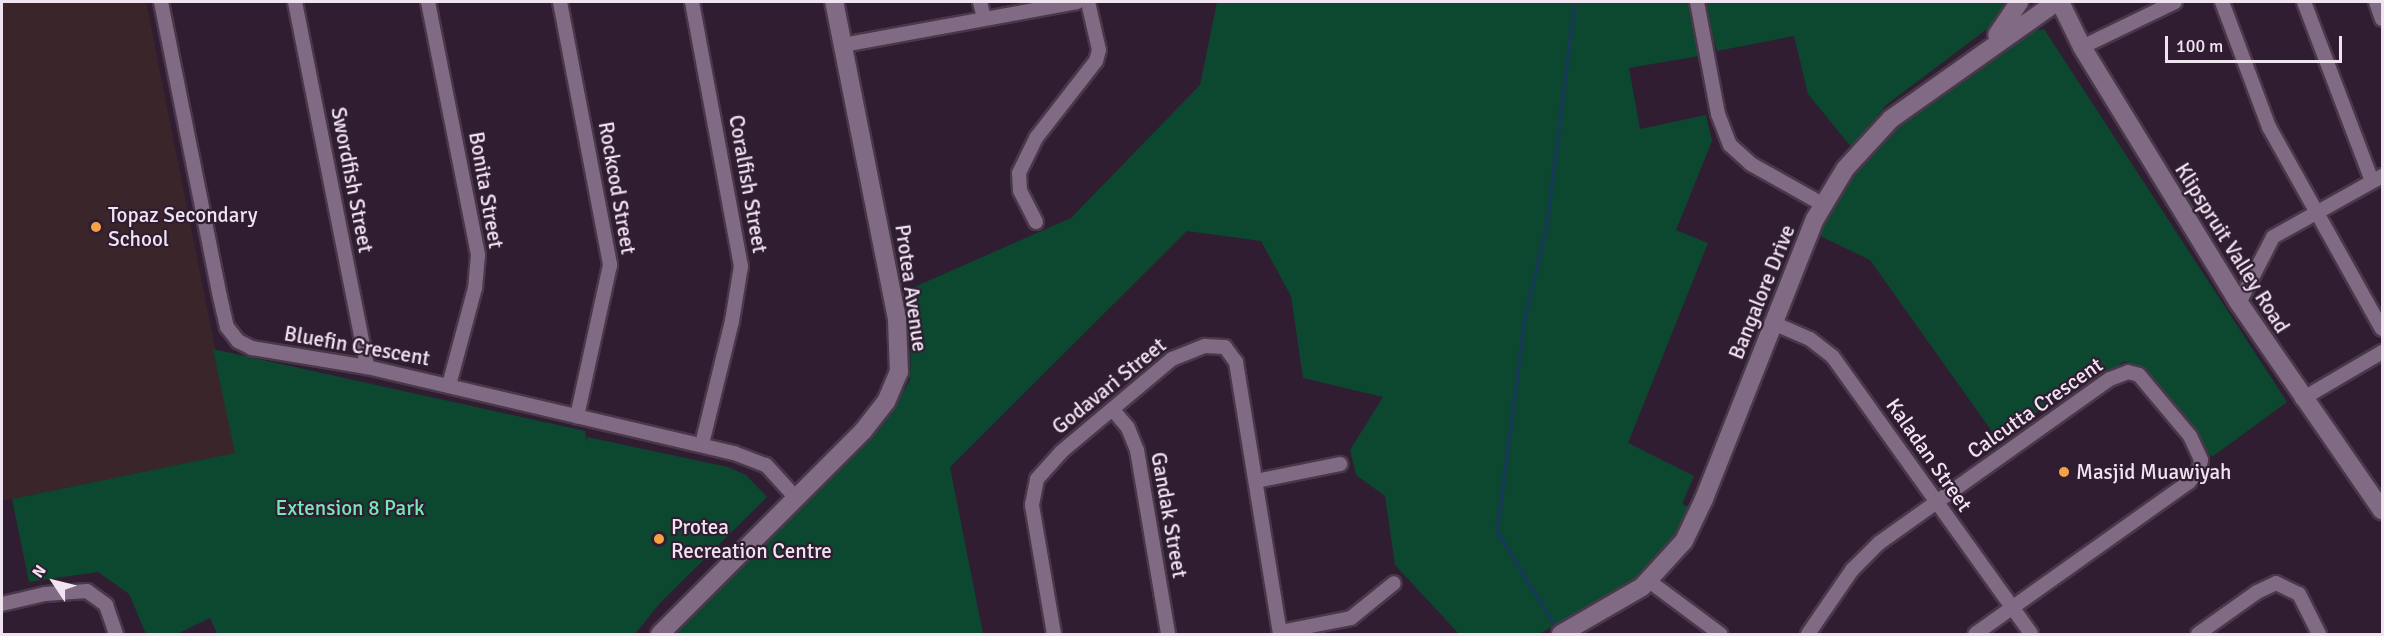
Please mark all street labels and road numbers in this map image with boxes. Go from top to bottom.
street label: Swordfish Street [326,105,378,255]
street label: Coralfish Street [723,113,773,255]
street label: Rockcod Street [593,120,641,256]
street label: Bonita Street [463,130,509,250]
street label: Klipspruit Valley Road [2169,158,2295,338]
street label: Bangalore Drive [1724,221,1800,363]
street label: Protea Avenue [890,223,932,353]
street label: Bluefin Crescent [282,321,432,371]
street label: Godavari Street [1047,332,1171,440]
street label: Calcutta Crescent [1963,352,2107,464]
street label: Kaladan Street [1881,394,1977,516]
street label: Gandak Street [1146,450,1192,580]

